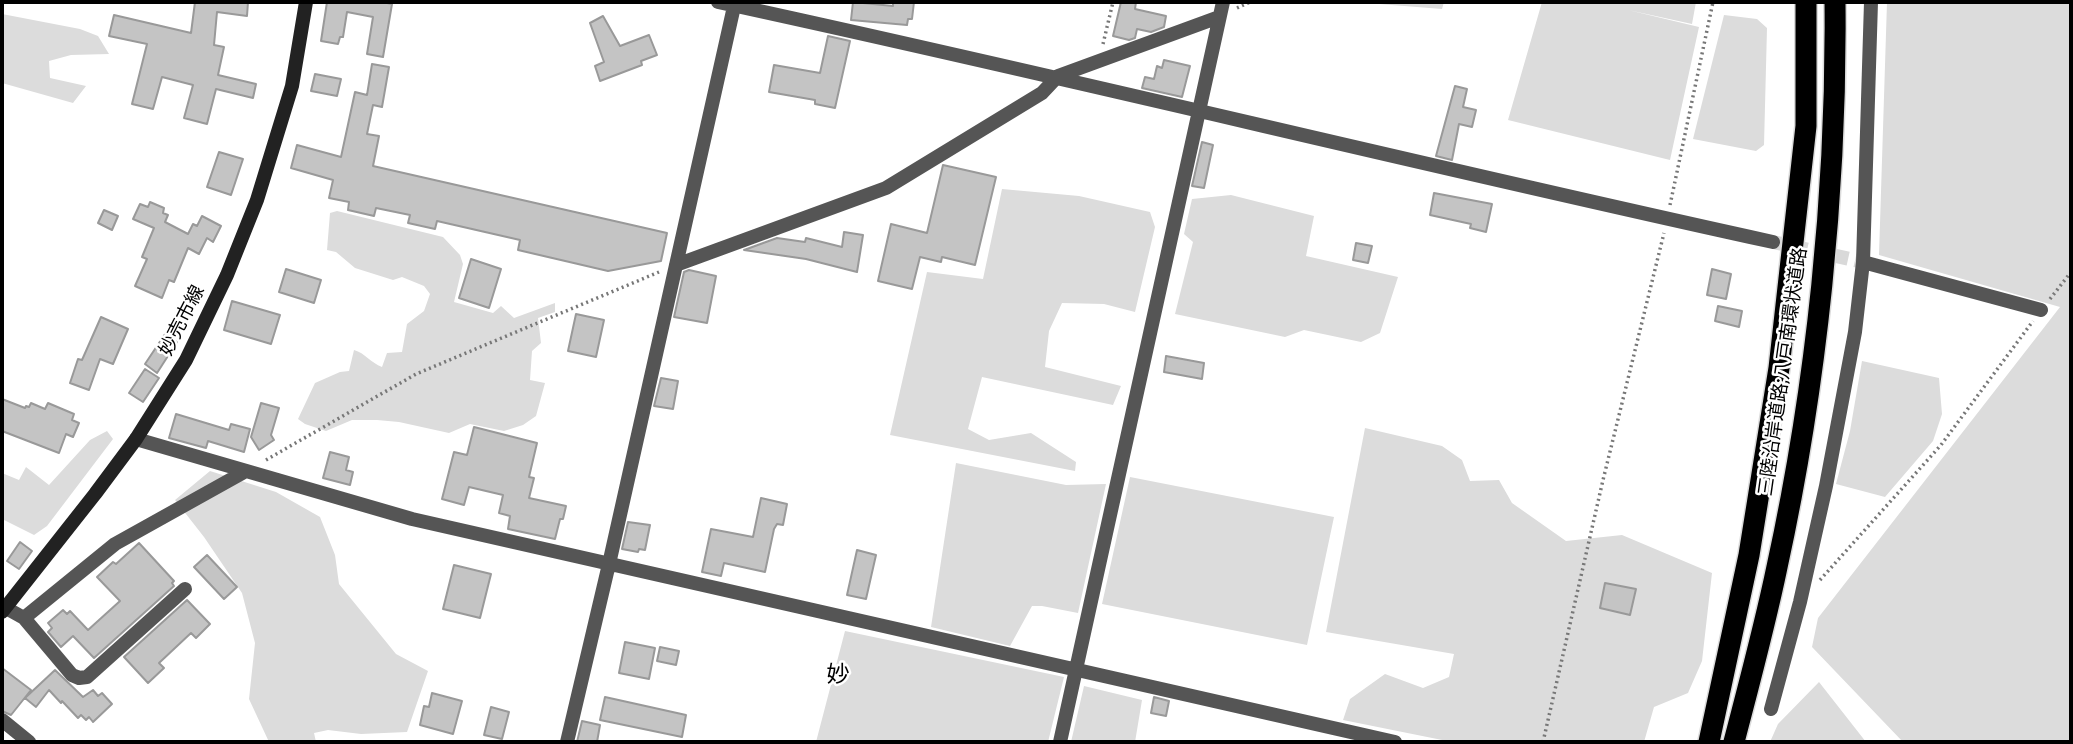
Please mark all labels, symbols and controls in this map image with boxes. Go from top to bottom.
street label: 三陸沿岸道路;八戸南環状道路 [1755,246,1813,498]
street label: 妙売市線 [156,282,210,360]
district label: 妙 [827,662,849,690]

